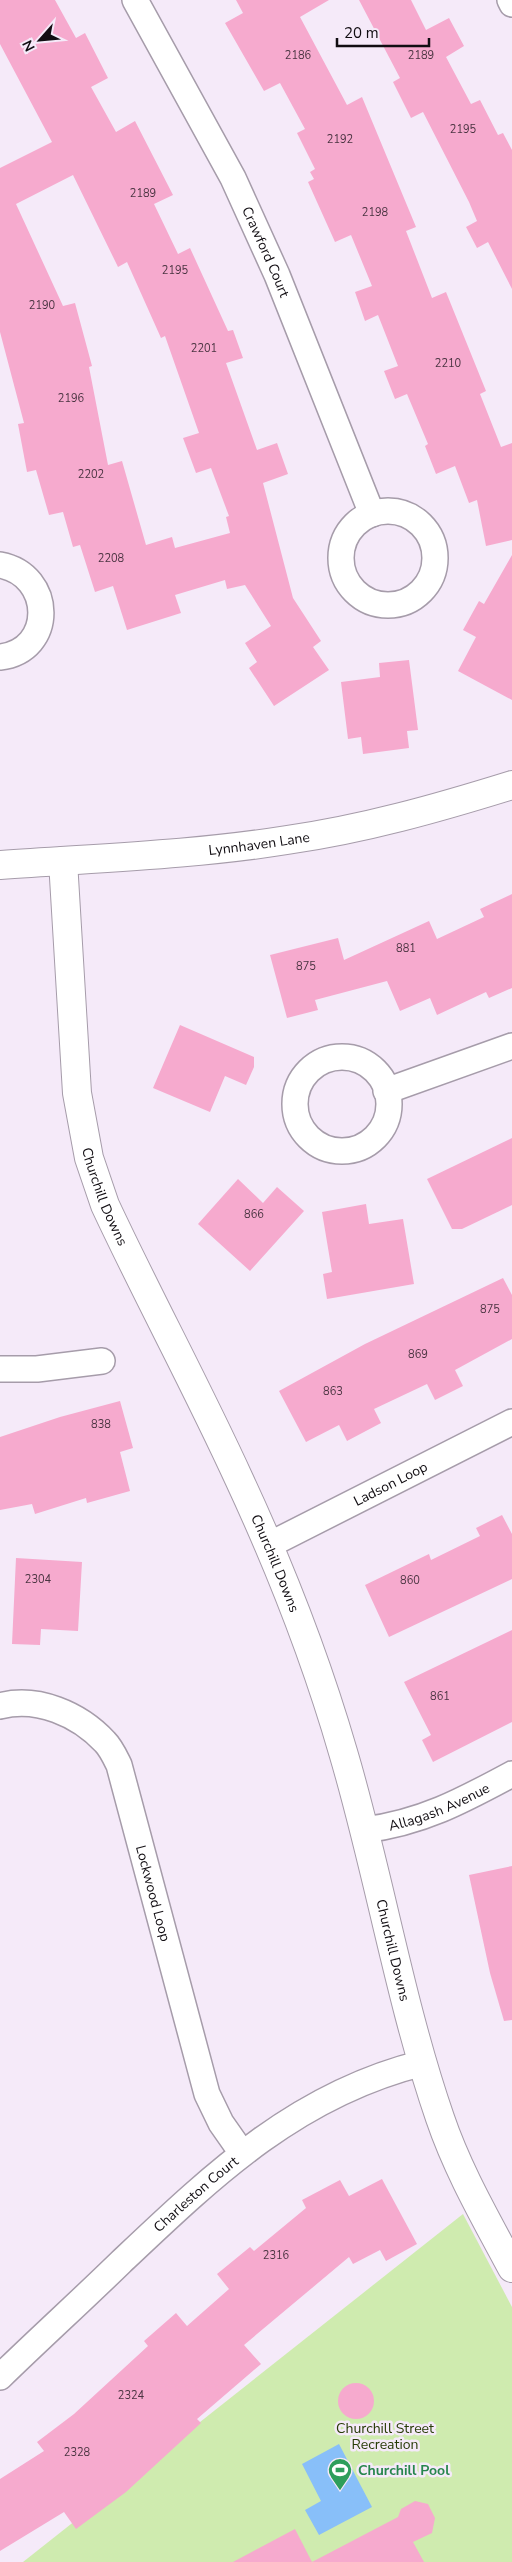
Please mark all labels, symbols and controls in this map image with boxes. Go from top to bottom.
north arrow [15,15,65,65]
scale bar [337,15,430,47]
text: 20 m [344,23,379,43]
text: N [18,37,40,55]
house number: 2186 [285,48,312,63]
house number: 2189 [408,48,434,63]
house number: 2195 [450,122,477,137]
house number: 2192 [327,132,353,147]
house number: 2189 [130,186,156,201]
street label: Crawford Court [238,203,294,300]
house number: 2198 [362,205,389,220]
house number: 2195 [162,263,189,278]
house number: 2190 [29,298,56,313]
house number: 2201 [191,341,217,356]
house number: 2210 [435,356,462,371]
house number: 2196 [58,391,85,406]
house number: 2202 [78,467,104,482]
house number: 2208 [98,551,125,566]
street label: Lynnhaven Lane [207,827,311,859]
house number: 881 [396,941,416,956]
house number: 875 [296,959,316,974]
street label: Churchill Downs [78,1146,133,1249]
house number: 866 [244,1207,264,1222]
house number: 875 [480,1302,500,1317]
house number: 869 [408,1347,428,1362]
house number: 863 [323,1384,343,1399]
house number: 838 [91,1417,111,1432]
street label: Ladson Loop [350,1457,431,1510]
street label: Churchill Downs [247,1511,304,1615]
house number: 2304 [25,1572,52,1587]
house number: 860 [400,1573,420,1588]
house number: 861 [430,1689,450,1704]
street label: Allagash Avenue [387,1778,493,1835]
street label: Lockwood Loop [131,1843,175,1943]
street label: Churchill Downs [372,1897,415,2003]
street label: Charleston Court [149,2151,242,2236]
house number: 2316 [263,2248,290,2263]
house number: 2324 [118,2388,145,2403]
park label: Churchill Street Recreation [336,2419,434,2454]
house number: 2328 [64,2445,91,2460]
sports icon: Churchill Pool [327,2457,353,2491]
place label: Churchill Pool [358,2461,450,2480]

